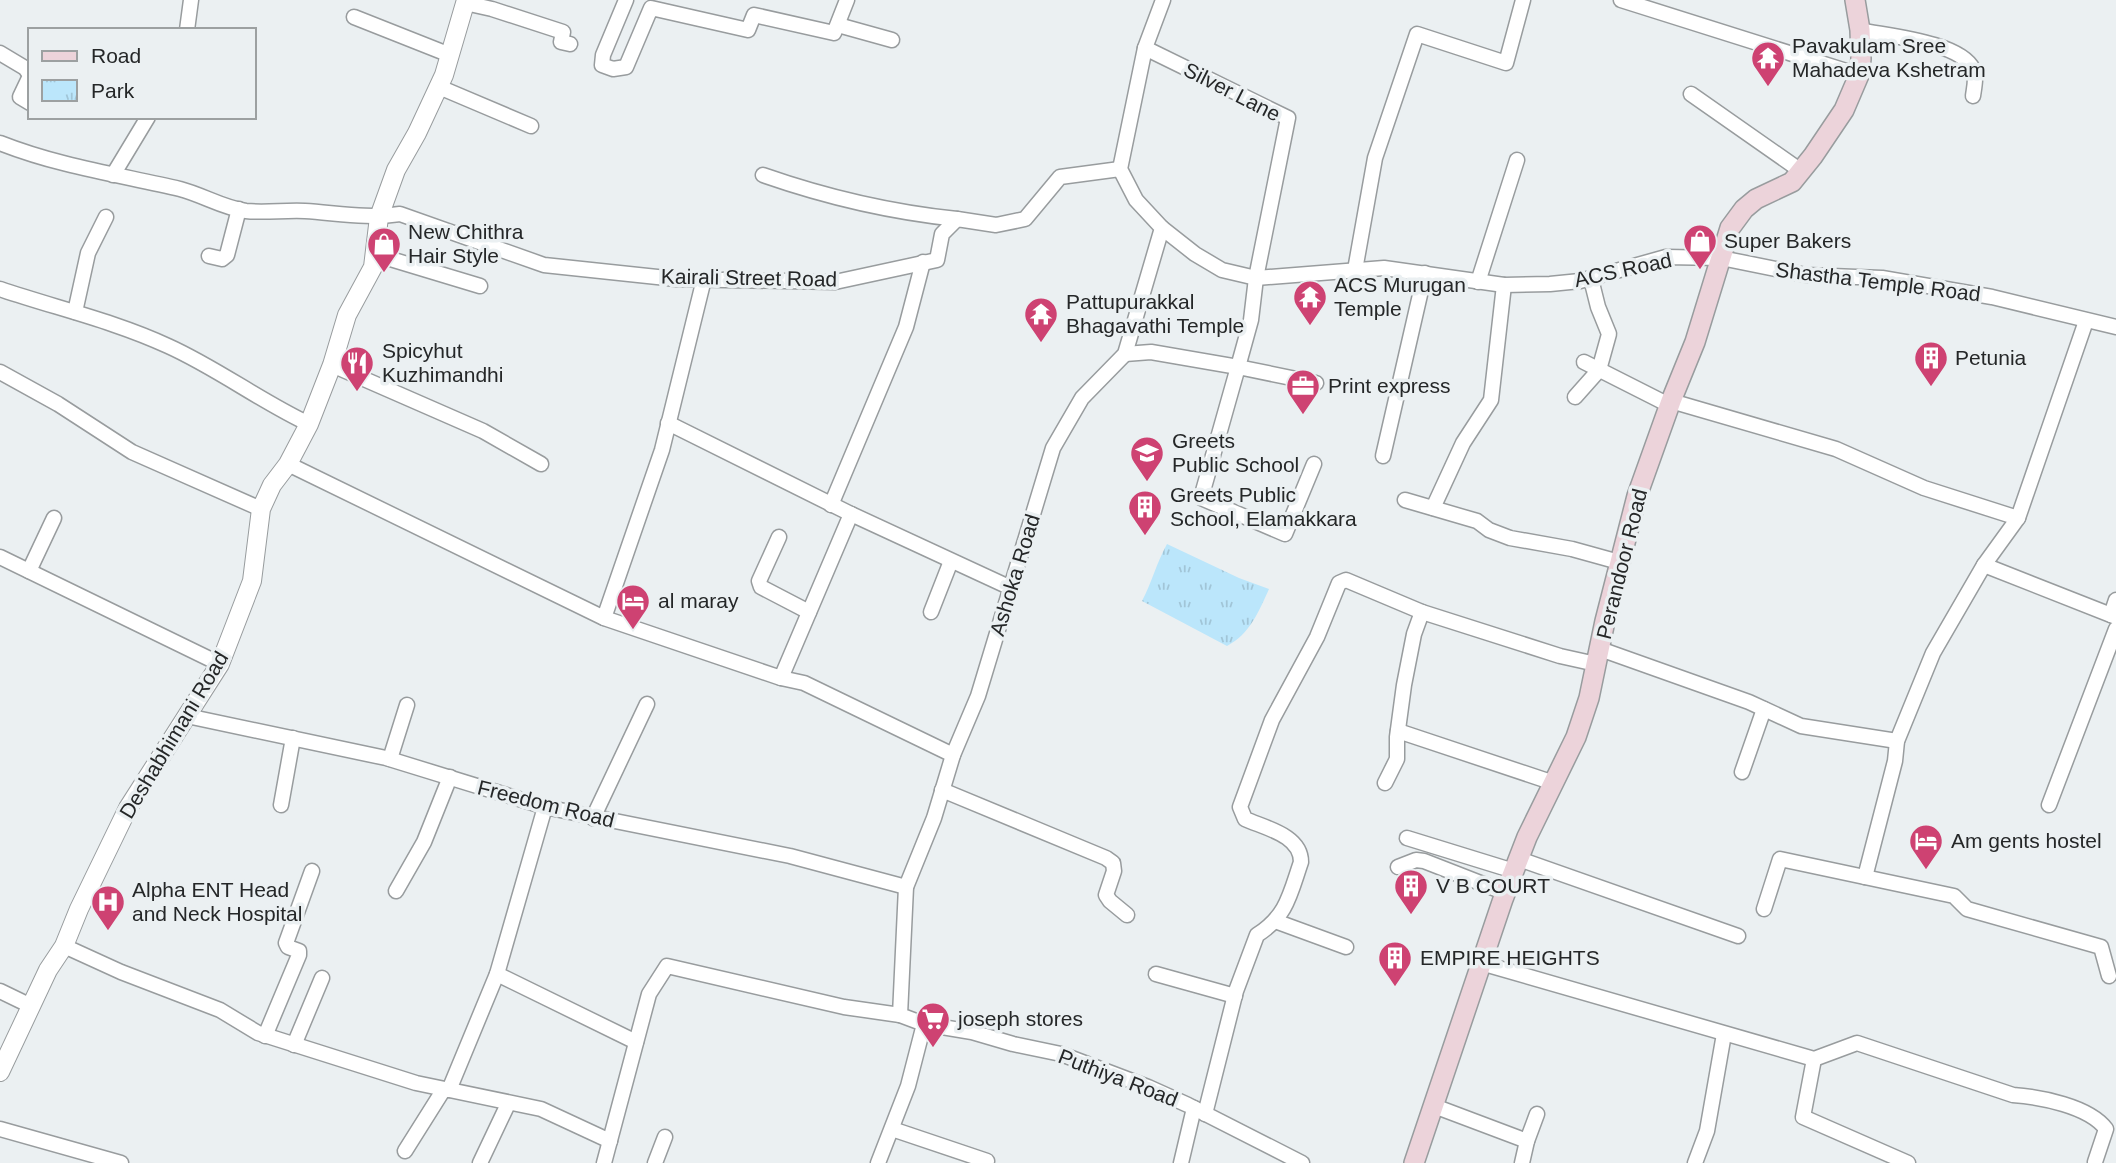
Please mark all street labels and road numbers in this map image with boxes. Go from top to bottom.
street label: Silver Lane [1180,57,1284,126]
street label: ACS Road [1572,248,1674,291]
street label: Shastha Temple Road [1774,258,1982,305]
street label: Kairali Street Road [661,264,837,291]
street label: Perandoor Road [1592,486,1651,641]
street label: Ashoka Road [985,511,1044,639]
street label: Deshabhimani Road [115,647,232,822]
street label: Freedom Road [475,775,617,832]
street label: Puthiya Road [1055,1044,1181,1111]

